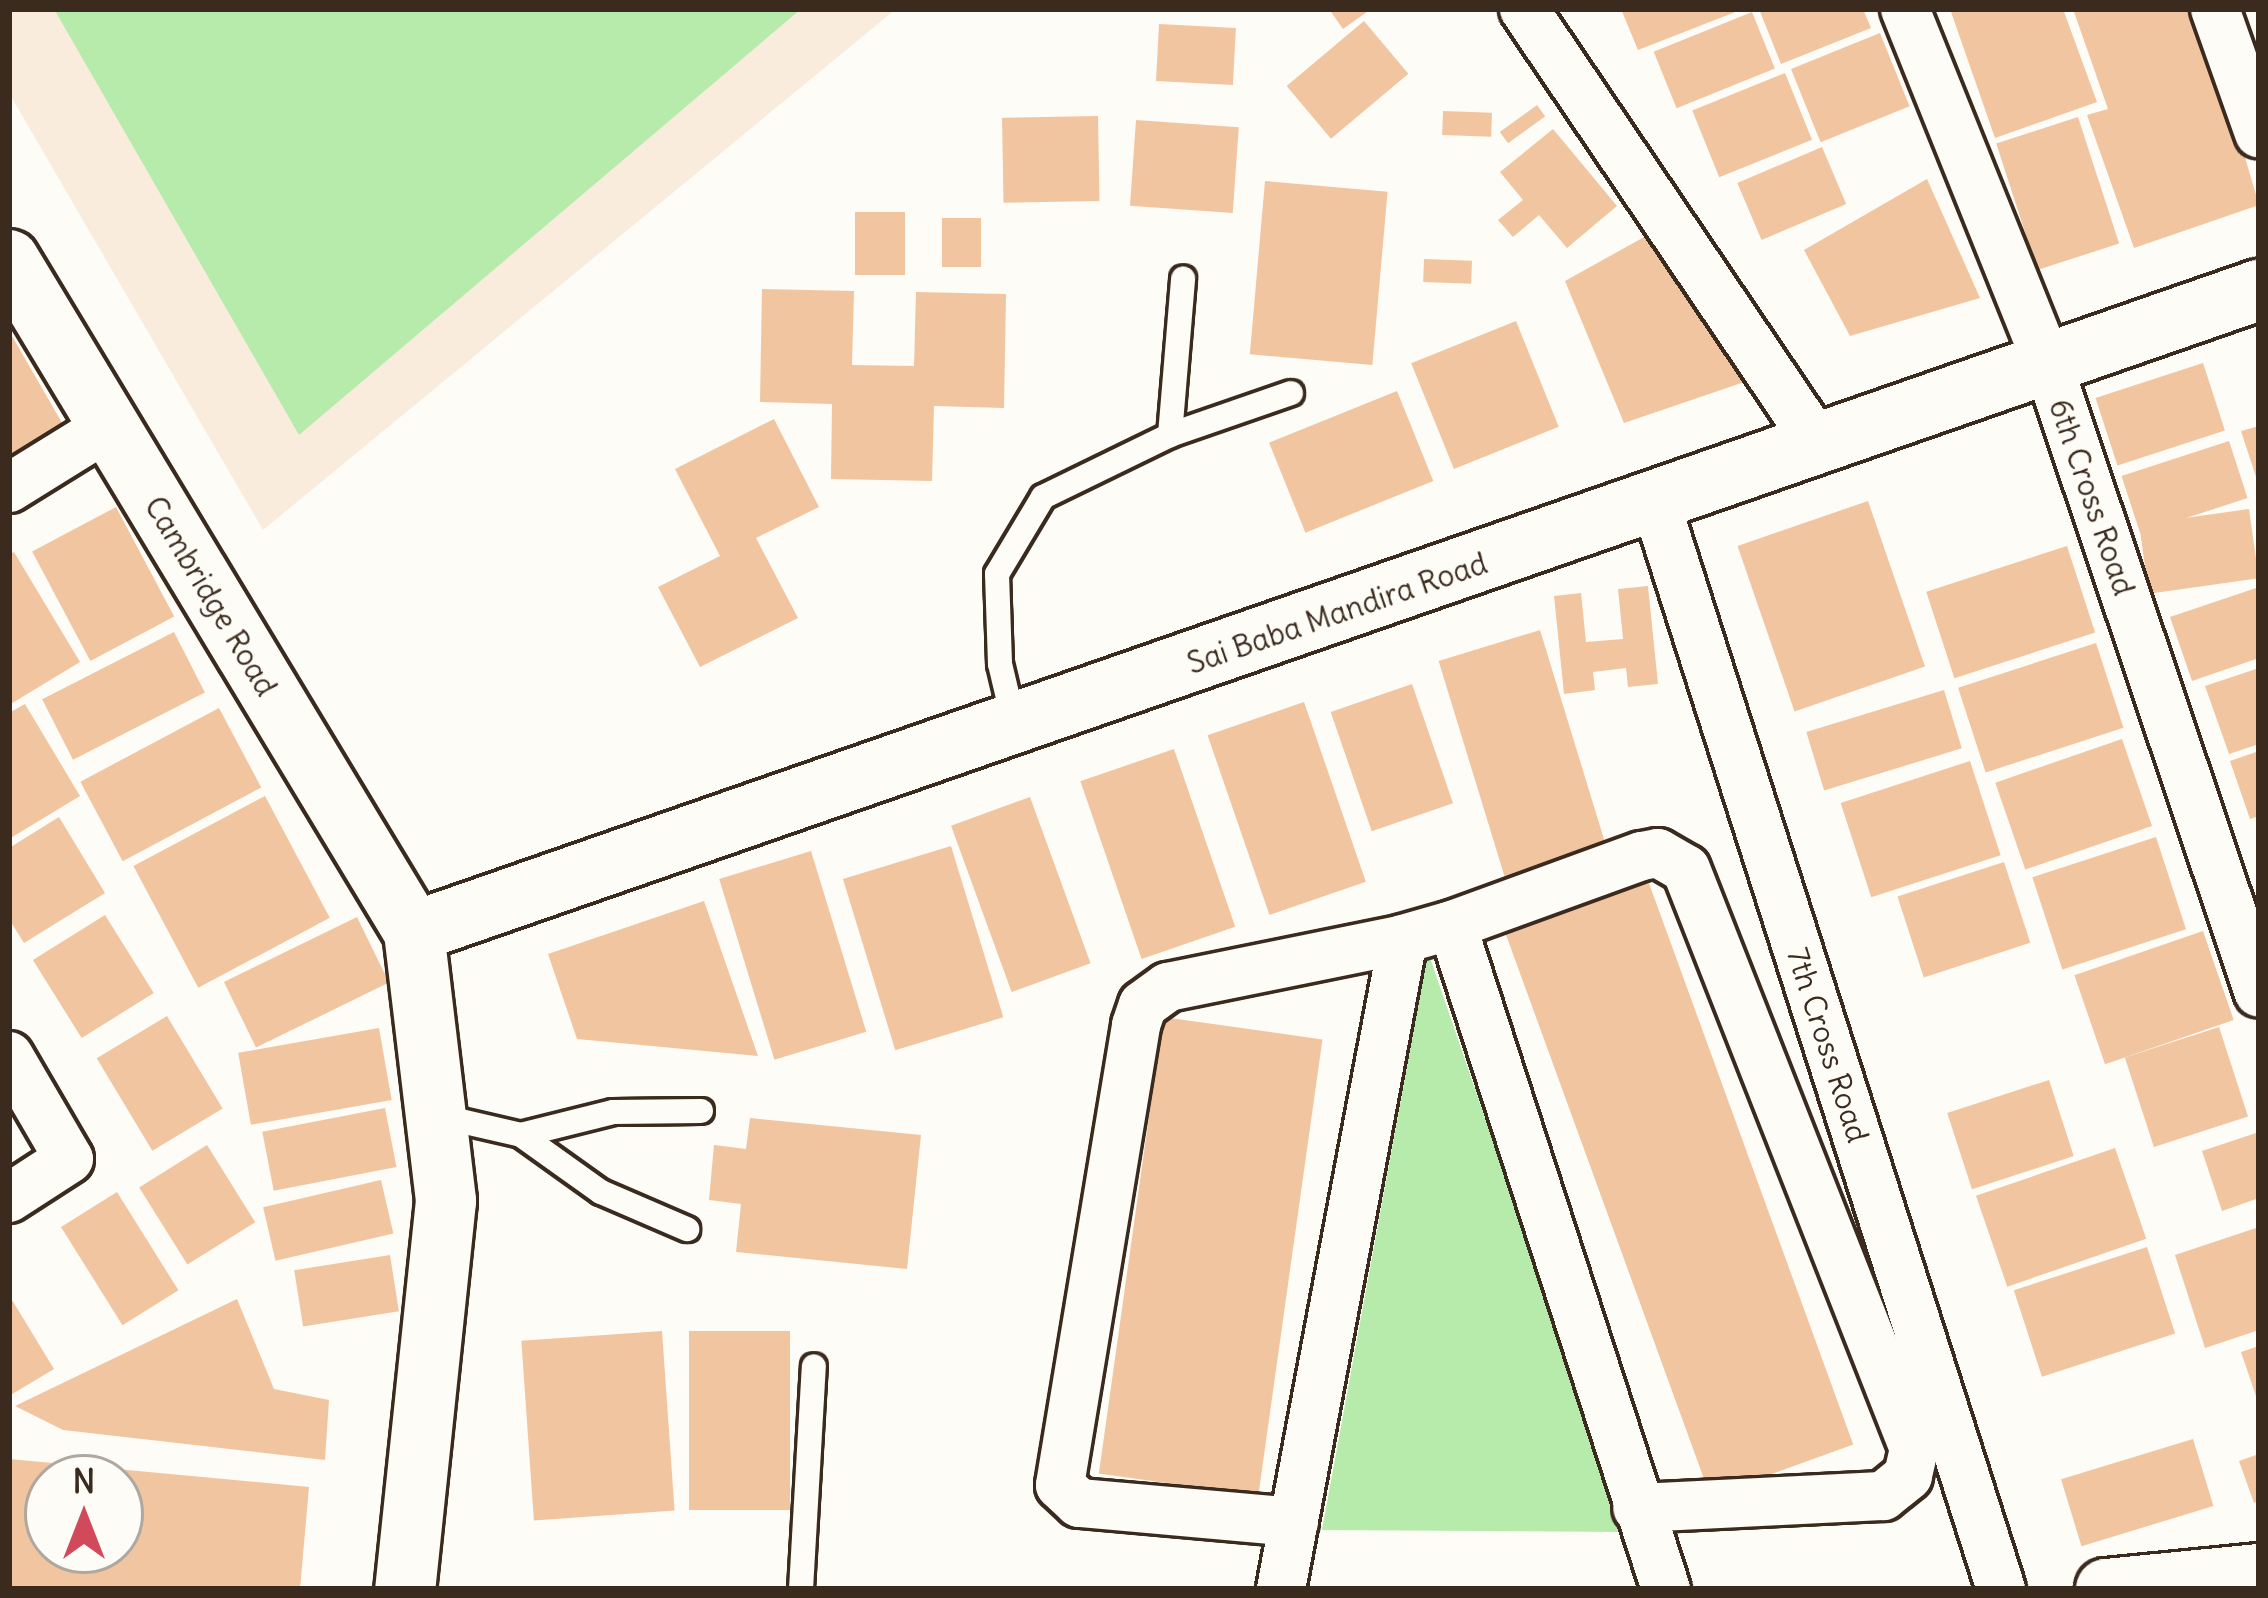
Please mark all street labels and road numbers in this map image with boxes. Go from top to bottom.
street label: 6th Cross Road [2042,394,2142,600]
street label: Cambridge Road [137,490,285,702]
street label: Sai Baba Mandira Road [1182,545,1492,681]
street label: 7th Cross Road [1780,943,1876,1147]

